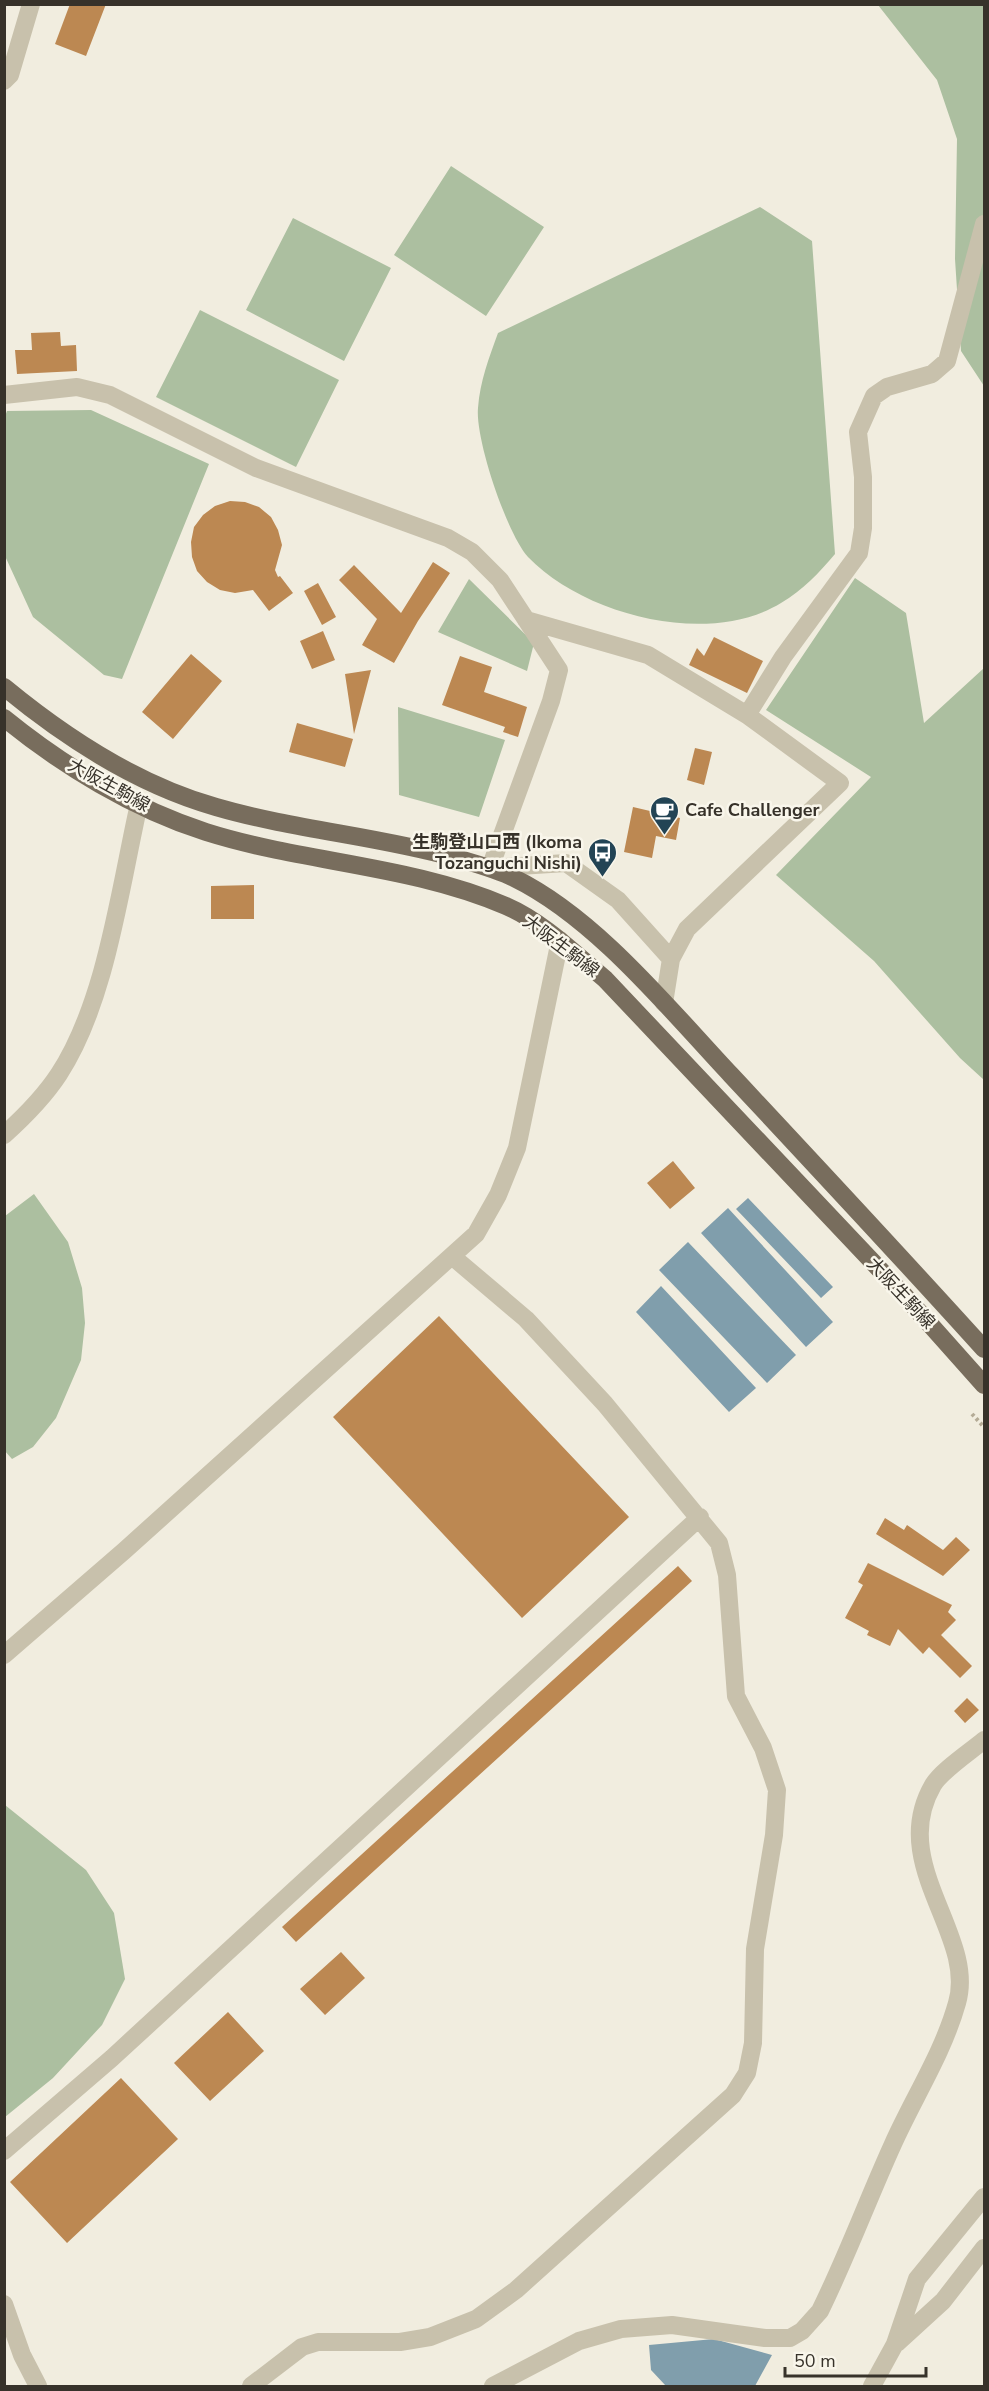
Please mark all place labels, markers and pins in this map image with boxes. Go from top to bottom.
cafe icon: Cafe Challenger [648,794,680,836]
place label: Cafe Challenger [685,798,820,822]
place label: 生駒登山口西 (Ikoma Tozanguchi Nishi) [412,830,582,875]
bus stop icon: 生駒登山口西 (Ikoma Tozanguchi Nishi) [587,836,619,878]

